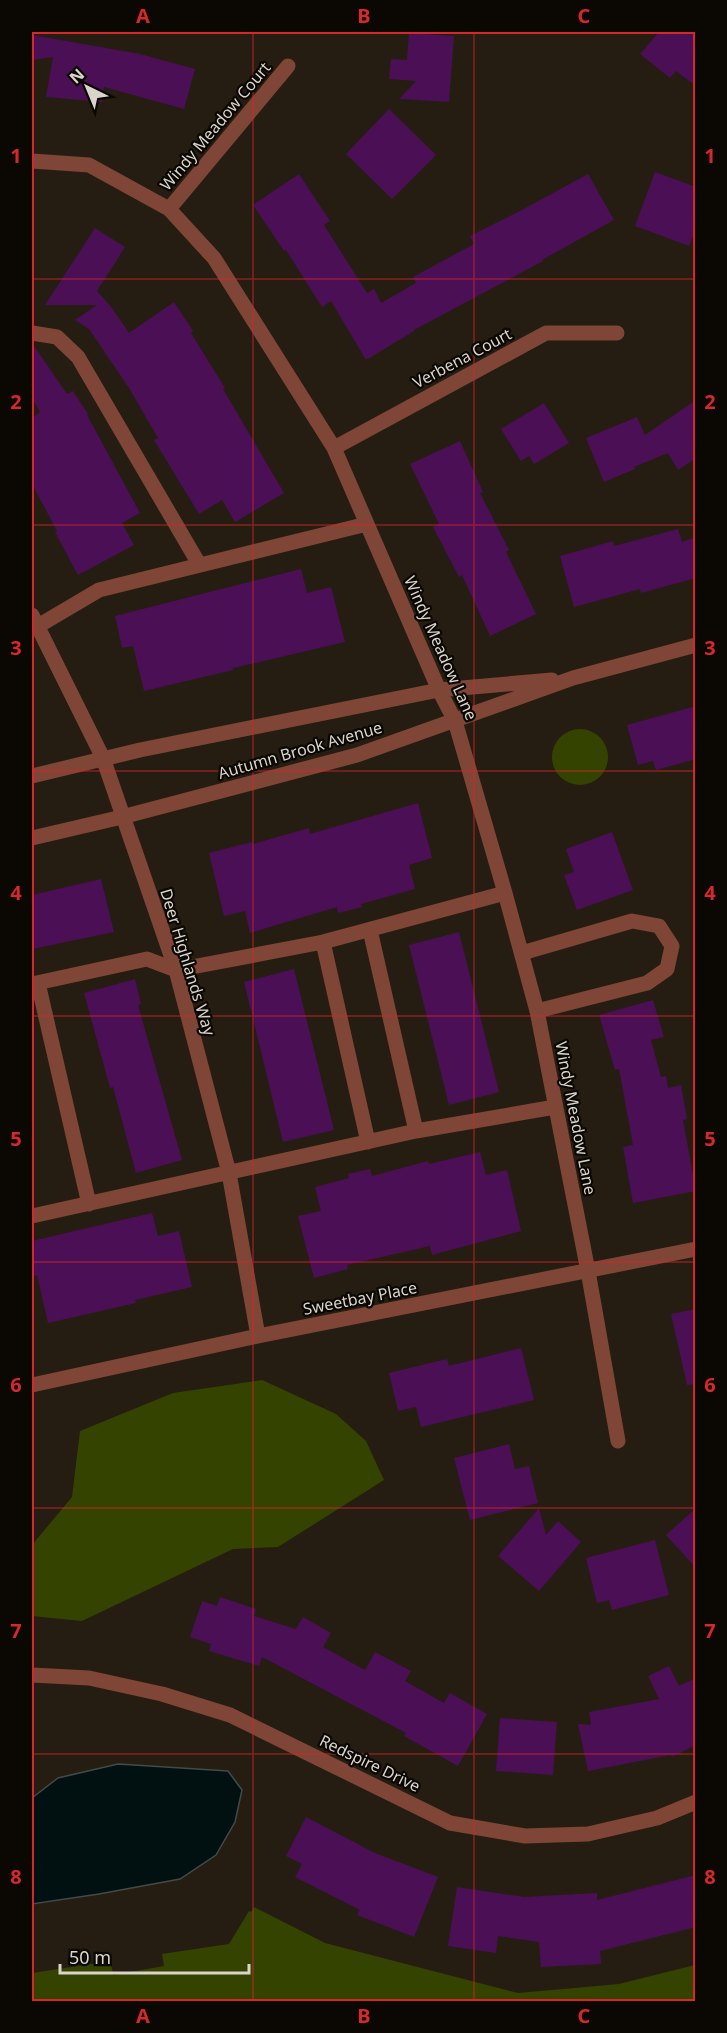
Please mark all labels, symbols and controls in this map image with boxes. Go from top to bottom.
text: A [136,2,150,29]
text: B [357,2,371,29]
text: C [578,2,591,29]
north arrow [57,57,117,117]
street label: Windy Meadow Court [155,57,275,195]
text: N [65,64,89,89]
text: 1 [10,142,22,169]
text: 1 [704,142,716,169]
street label: Verbena Court [409,323,515,393]
text: 2 [10,388,22,415]
text: 2 [704,388,716,415]
street label: Windy Meadow Lane [399,572,483,724]
text: 3 [10,634,22,661]
text: 3 [704,634,716,661]
street label: Autumn Brook Avenue [215,716,385,784]
text: 4 [10,879,22,906]
text: 4 [704,879,716,906]
street label: Deer Highlands Way [155,886,221,1039]
street label: Windy Meadow Lane [550,1039,602,1197]
text: 5 [10,1125,22,1152]
text: 5 [704,1125,716,1152]
street label: Sweetbay Place [301,1276,419,1320]
text: 6 [10,1371,22,1398]
text: 6 [704,1371,716,1398]
text: 7 [10,1617,22,1644]
text: 7 [704,1617,716,1644]
street label: Redspire Drive [316,1729,424,1797]
text: 8 [10,1863,22,1890]
text: 8 [704,1863,716,1890]
scale bar [60,1937,249,1975]
text: 50 m [69,1945,111,1969]
text: A [136,2002,150,2029]
text: B [357,2002,371,2029]
text: C [578,2002,591,2029]

